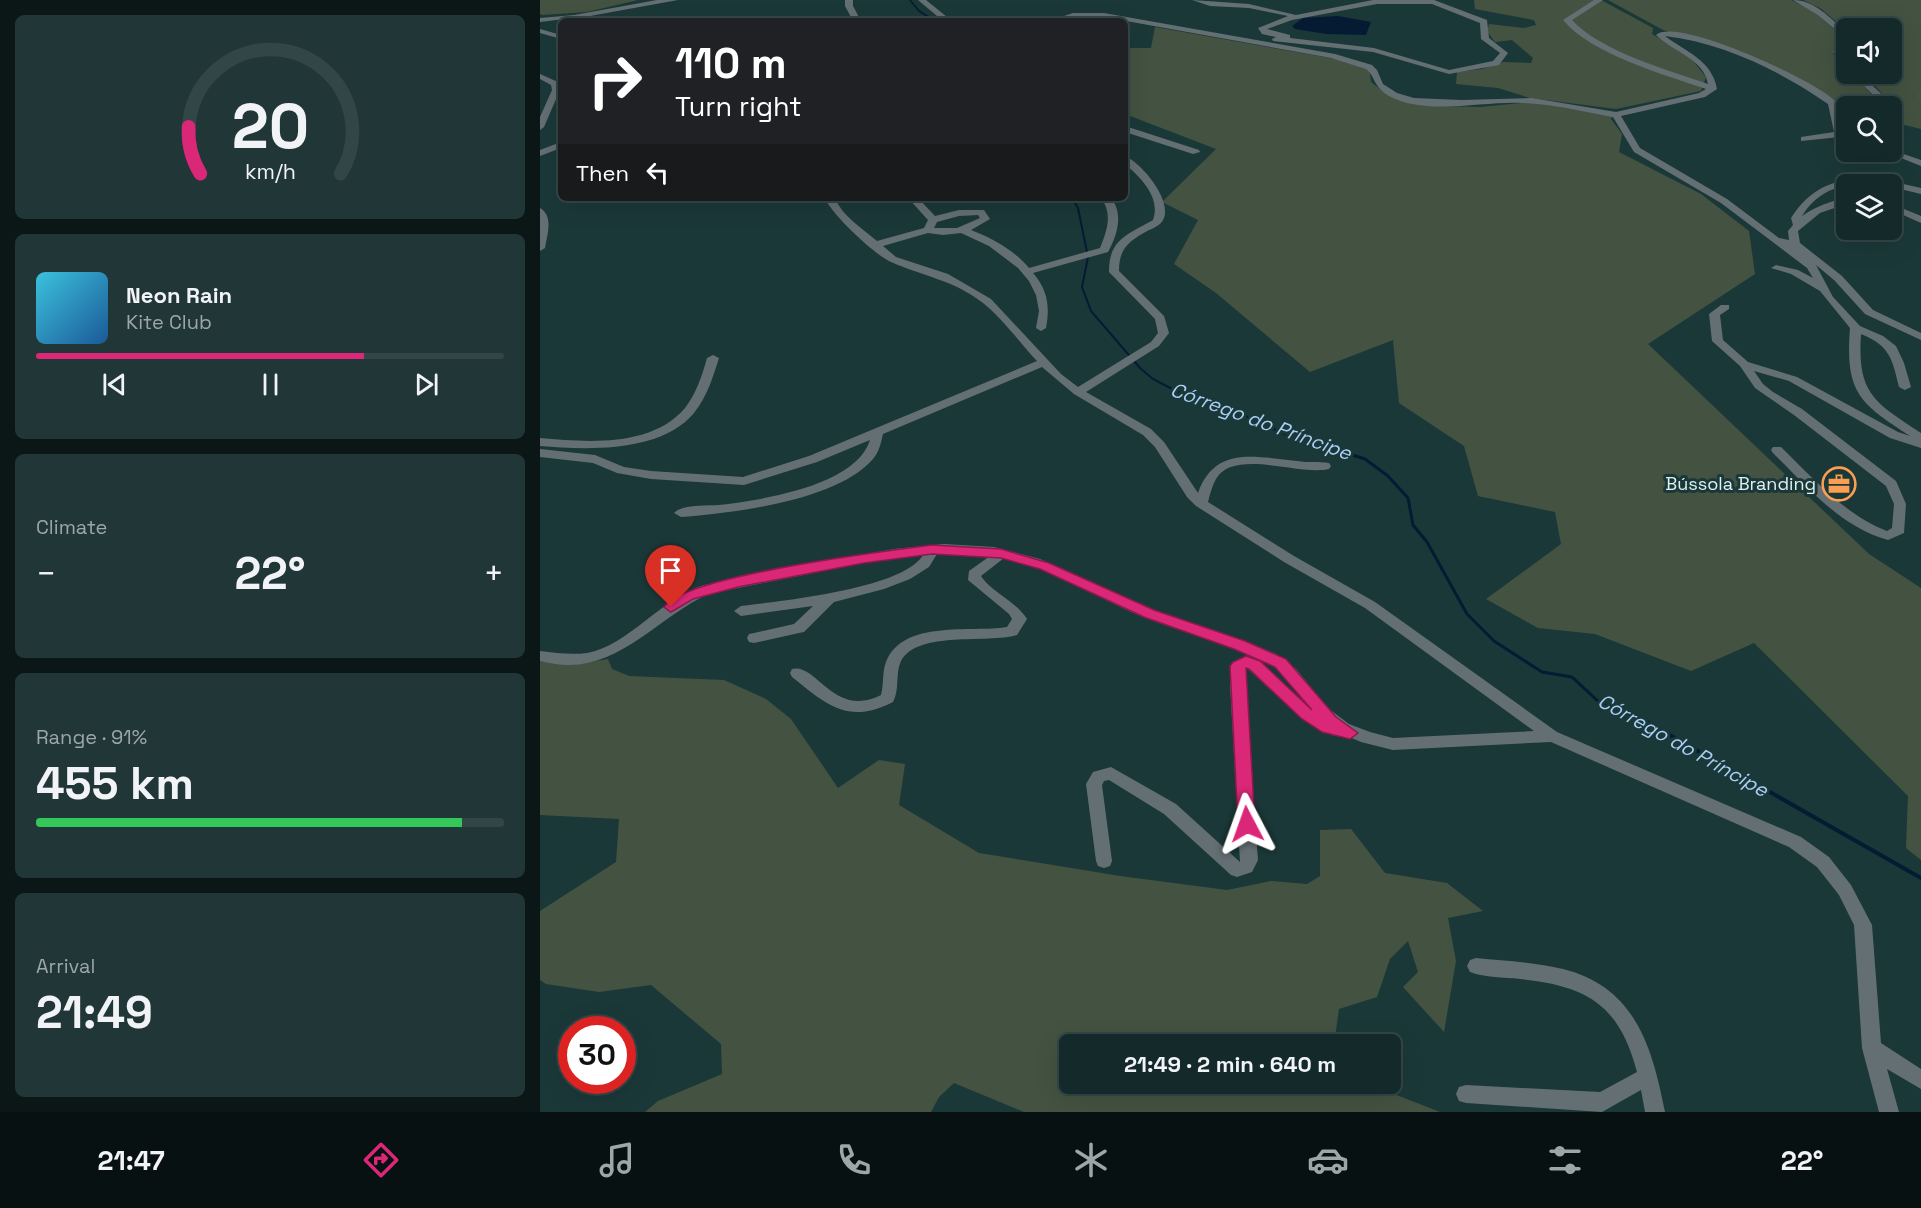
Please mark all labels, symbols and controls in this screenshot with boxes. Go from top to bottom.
map controls [1836,18,1902,240]
button: sound [1836,18,1902,84]
text: 110 m [675,37,787,90]
icon: right [576,42,654,120]
text: 20 [231,87,309,166]
text: Turn right [675,89,802,124]
button: search [1836,96,1902,162]
icon: left [641,156,674,189]
text: km/h [244,159,296,186]
text: Then [576,159,629,187]
button: layers [1836,174,1902,240]
text: Neon Rain [126,281,232,309]
text: Kite Club [126,309,212,335]
icon: previous [98,368,131,401]
icon: pause [254,368,287,401]
icon: next [410,368,443,401]
water label: Córrego do Príncipe [1167,376,1356,466]
office icon: Bússola Branding [1821,466,1857,502]
place label: Bússola Branding [1665,472,1816,495]
text: Climate [36,514,107,540]
text: 22° [234,545,306,602]
pin [645,545,696,607]
text: − [36,553,56,595]
text: + [484,553,504,595]
icon: arrive [654,554,687,587]
water label: Córrego do Príncipe [1593,687,1774,803]
text: Range · 91% [36,724,147,750]
text: 455 km [36,755,194,812]
position arrow [1215,792,1279,856]
text: Arrival [36,953,95,979]
text: 21:49 [36,984,153,1041]
speed limit sign: 30 [558,1016,636,1094]
text: 21:49 · 2 min · 640 m [1124,1050,1336,1078]
icon: directions [360,1139,402,1181]
icon: music [596,1139,638,1181]
icon: phone [833,1139,875,1181]
icon: climate [1070,1139,1112,1181]
icon: car [1307,1139,1349,1181]
icon: filters [1544,1139,1586,1181]
text: 21:47 [97,1143,165,1178]
text: 22° [1781,1143,1823,1178]

